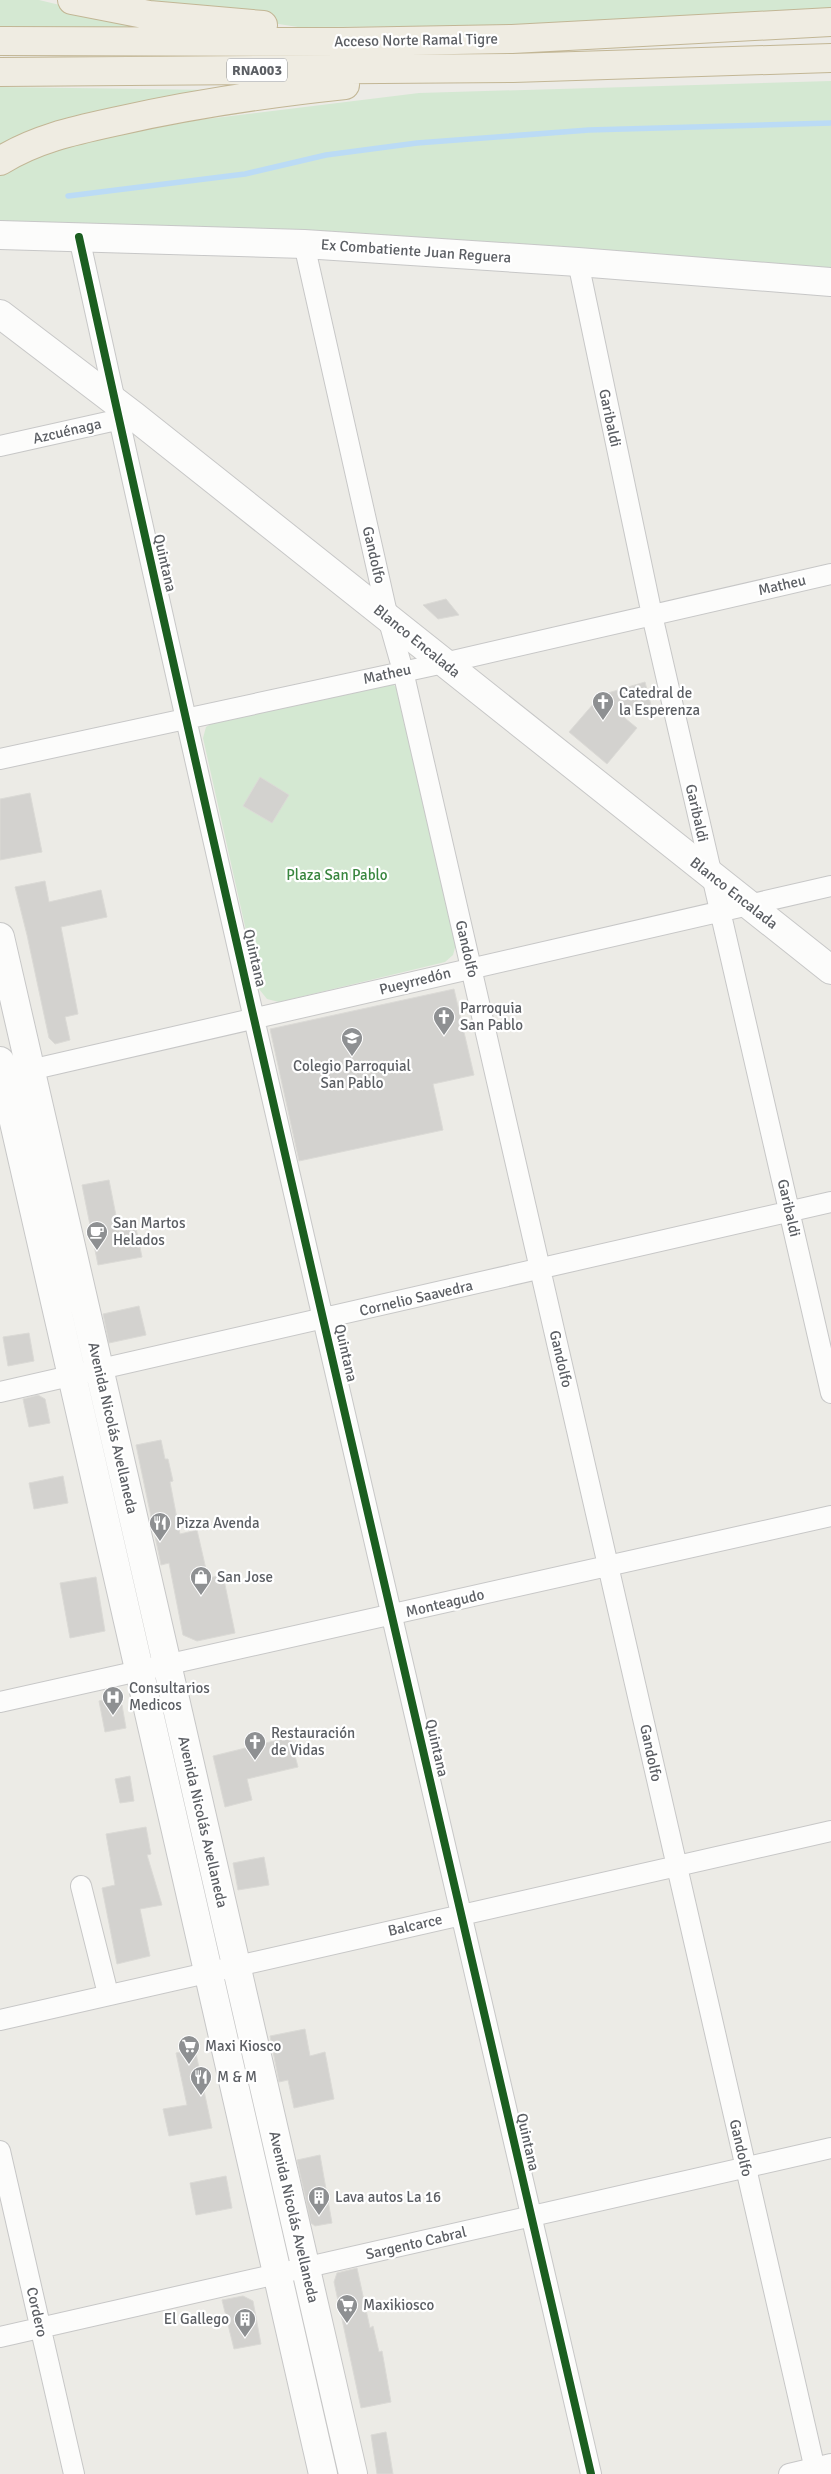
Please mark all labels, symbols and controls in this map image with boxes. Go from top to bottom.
street label: Acceso Norte Ramal Tigre [334,30,498,50]
road number: RNA003 [227,58,287,82]
street label: Ex Combatiente Juan Reguera [320,235,512,267]
street label: Garibaldi [595,387,625,449]
street label: Azcuénaga [31,414,103,448]
street label: Gandolfo [359,525,389,586]
street label: Quintana [150,532,180,594]
street label: Matheu [756,571,808,599]
street label: Blanco Encalada [370,601,464,681]
street label: Matheu [361,660,413,688]
place label: Catedral de la Esperenza [619,684,700,719]
church icon: Catedral de la Esperenza [591,690,615,721]
street label: Garibaldi [682,782,712,844]
street label: Blanco Encalada [687,853,781,933]
park label: Plaza San Pablo [286,866,388,884]
street label: Gandolfo [452,919,482,980]
street label: Quintana [240,927,270,989]
street label: Pueyrredón [377,963,453,999]
place label: Parroquia San Pablo [460,999,523,1034]
church icon: Parroquia San Pablo [432,1005,456,1036]
school or university icon: Colegio Parroquial San Pablo [340,1026,364,1057]
place label: Colegio Parroquial San Pablo [293,1057,411,1092]
street label: Garibaldi [774,1177,804,1239]
place label: San Martos Helados [113,1214,186,1249]
cafe icon: San Martos Helados [85,1220,109,1251]
street label: Cornelio Saavedra [358,1276,474,1320]
street label: Quintana [331,1322,361,1384]
street label: Gandolfo [546,1329,576,1390]
street label: Avenida Nicolás Avellaneda [84,1340,142,1516]
restaurant icon: Pizza Avenda [148,1511,172,1542]
place label: Pizza Avenda [176,1514,260,1532]
shop icon: San Jose [189,1565,213,1596]
place label: San Jose [217,1568,273,1586]
street label: Monteagudo [404,1585,486,1621]
place label: Consultarios Medicos [129,1679,210,1714]
hospital icon: Consultarios Medicos [101,1685,125,1716]
street label: Quintana [422,1717,452,1779]
street label: Gandolfo [636,1723,666,1784]
place label: Restauración de Vidas [271,1724,355,1759]
church icon: Restauración de Vidas [243,1730,267,1761]
street label: Avenida Nicolás Avellaneda [174,1734,232,1910]
street label: Balcarce [386,1910,444,1940]
supermarket icon: Maxi Kiosco [177,2034,201,2065]
place label: Maxi Kiosco [205,2037,281,2055]
restaurant icon: M & M [189,2065,213,2096]
place label: M & M [217,2068,257,2086]
street label: Quintana [513,2111,543,2173]
street label: Gandolfo [726,2118,756,2179]
street label: Avenida Nicolás Avellaneda [265,2129,323,2305]
building icon: Lava autos La 16 [307,2185,331,2216]
place label: Lava autos La 16 [335,2188,441,2206]
street label: Sargento Cabral [364,2223,468,2263]
street label: Cordero [23,2285,52,2339]
supermarket icon: Maxikiosco [335,2293,359,2324]
place label: Maxikiosco [363,2296,435,2314]
building icon: El Gallego [233,2307,257,2338]
place label: El Gallego [164,2310,229,2328]

